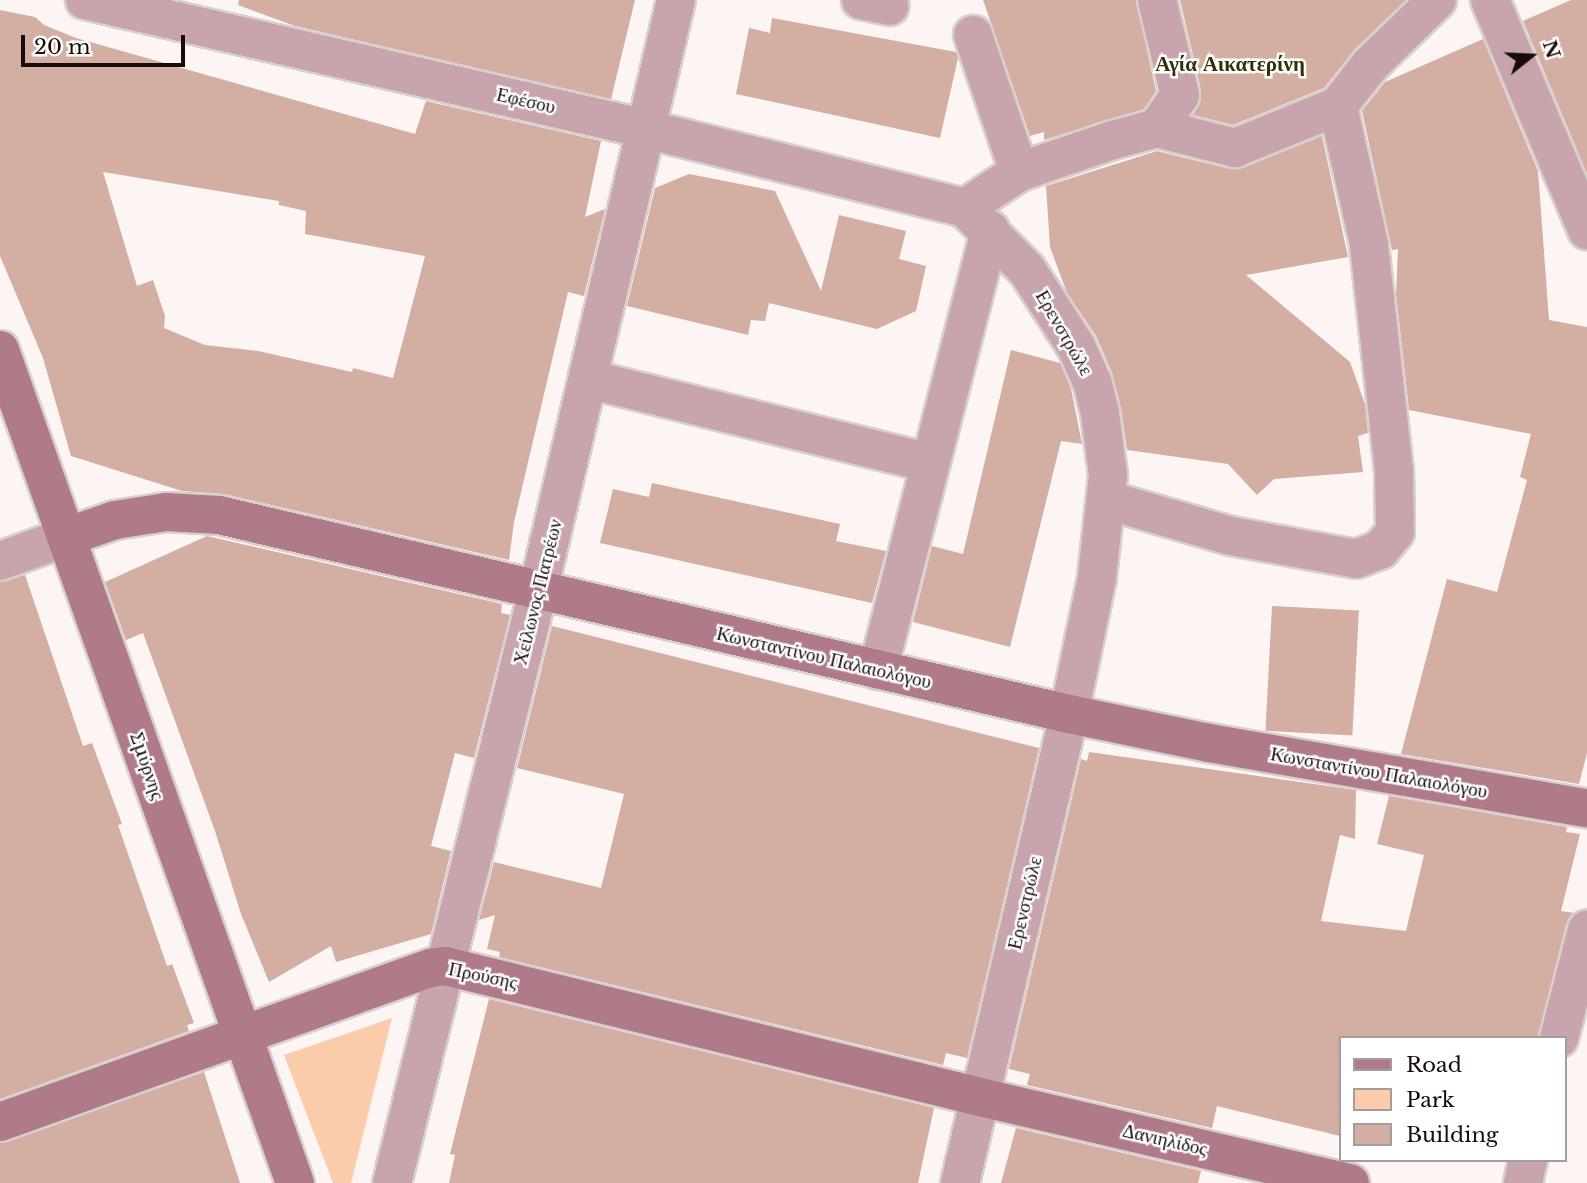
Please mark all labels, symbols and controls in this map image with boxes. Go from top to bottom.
scale bar [24,21,189,65]
north arrow [1496,21,1566,91]
text: 20 m [34,34,91,60]
text: N [1538,37,1565,61]
district label: Αγία Αικατερίνη [1155,51,1305,77]
street label: Εφέσου [494,83,558,119]
street label: Ερενστρώλε [1030,286,1098,380]
street label: Χείλωνος Πατρέων [509,517,567,667]
street label: Κωνσταντίνου Παλαιολόγου [714,622,934,694]
street label: Σμύρνης [125,729,169,803]
street label: Κωνσταντίνου Παλαιολόγου [1269,743,1489,803]
street label: Ερενστρώλε [1003,854,1047,952]
street label: Προύσης [446,958,520,994]
legend [1338,1036,1566,1162]
text: Road [1406,1052,1462,1078]
text: Park [1406,1087,1455,1113]
street label: Δανιηλίδος [1120,1119,1210,1161]
text: Building [1406,1122,1498,1148]

